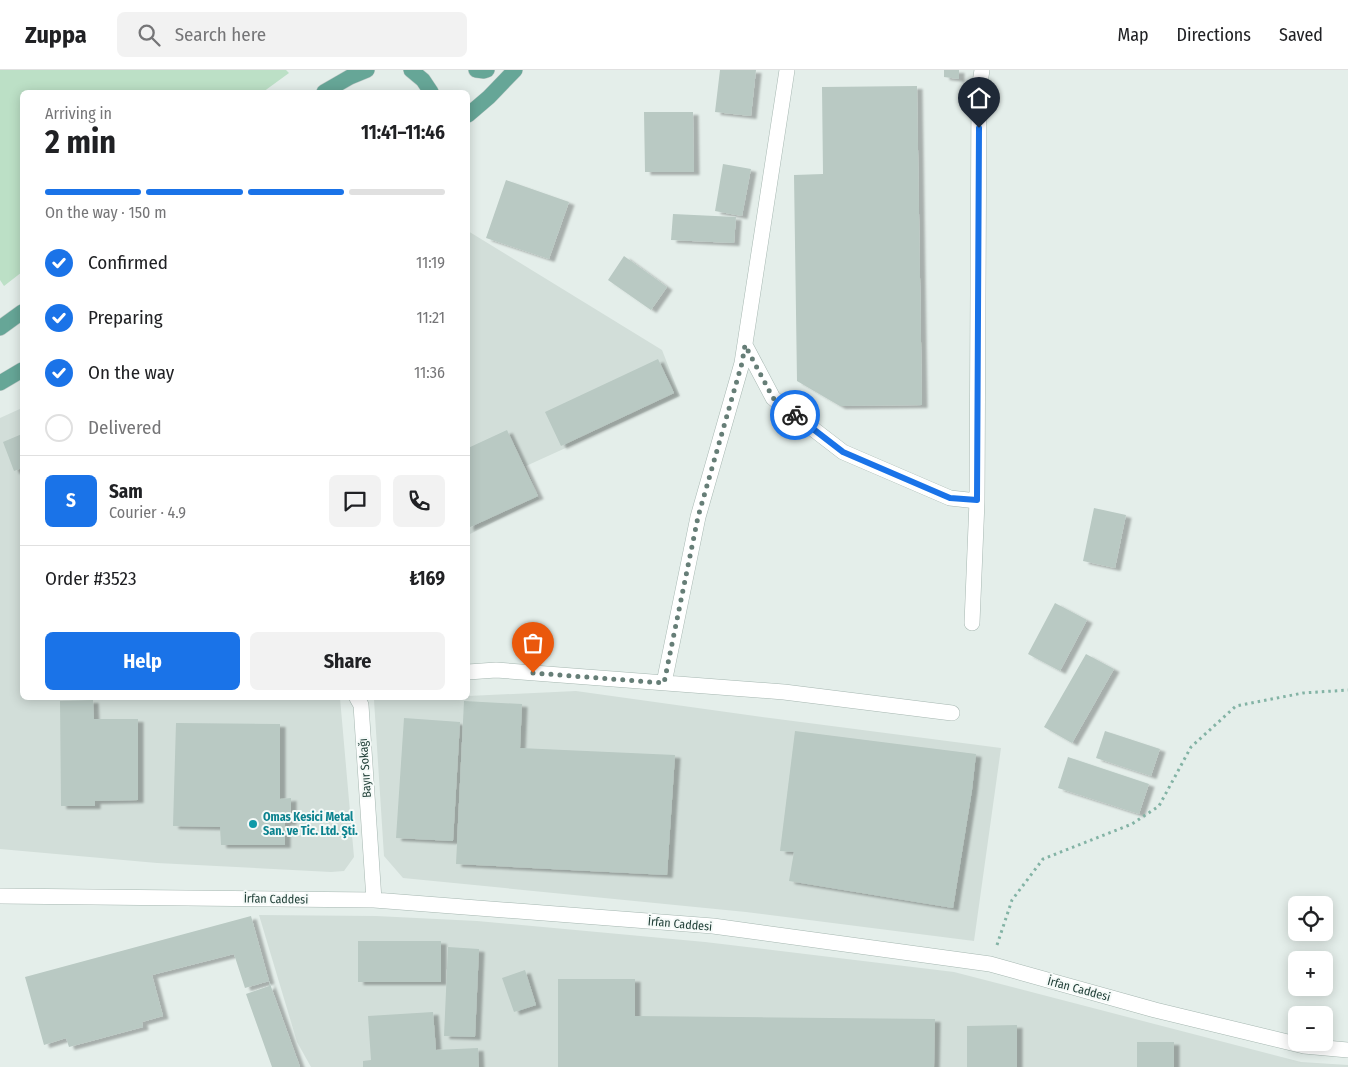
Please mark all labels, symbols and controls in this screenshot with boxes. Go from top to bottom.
search box [117,12,467,57]
text: Zuppa [25,21,87,49]
icon: search [135,21,163,49]
text: Search here [175,23,266,46]
text: Map [1117,24,1149,46]
text: Directions [1177,24,1251,46]
text: Saved [1279,24,1323,46]
pin [958,77,1000,128]
icon: home [965,84,993,112]
text: Arriving in [45,104,112,123]
text: 11:41–11:46 [361,121,445,144]
text: 2 min [45,123,116,161]
text: On the way · 150 m [45,203,166,222]
icon: check [45,249,73,277]
text: Confirmed [88,251,168,274]
text: 11:19 [416,253,445,272]
icon: check [45,304,73,332]
text: Preparing [88,306,163,329]
text: 11:21 [416,308,445,327]
icon: check [45,359,73,387]
text: On the way [88,361,174,384]
text: 11:36 [414,363,445,382]
courier [770,390,820,440]
icon: bike [781,401,809,429]
text: Delivered [88,416,162,439]
button: chat [329,475,381,527]
button: phone [393,475,445,527]
text: Sam [109,480,143,503]
text: S [66,489,76,512]
text: Courier · 4.9 [109,503,186,522]
text: Order #3523 [45,567,137,590]
text: ₺169 [409,567,445,590]
pin [512,622,554,673]
icon: bag [519,629,547,657]
button: Help [45,632,240,690]
button: Share [250,632,445,690]
street label: Bayır Sokağı [356,738,374,798]
place label: Omas Kesici Metal San. ve Tic. Ltd. Şti. [263,810,358,839]
marker: Omas Kesici Metal San. ve Tic. Ltd. Şti. [247,818,259,830]
street label: İrfan Caddesi [244,890,308,907]
map controls [1288,896,1333,1051]
button: locate [1288,896,1333,941]
street label: İrfan Caddesi [647,913,713,934]
button: + [1288,951,1333,996]
street label: İrfan Caddesi [1046,973,1112,1004]
button: − [1288,1006,1333,1051]

